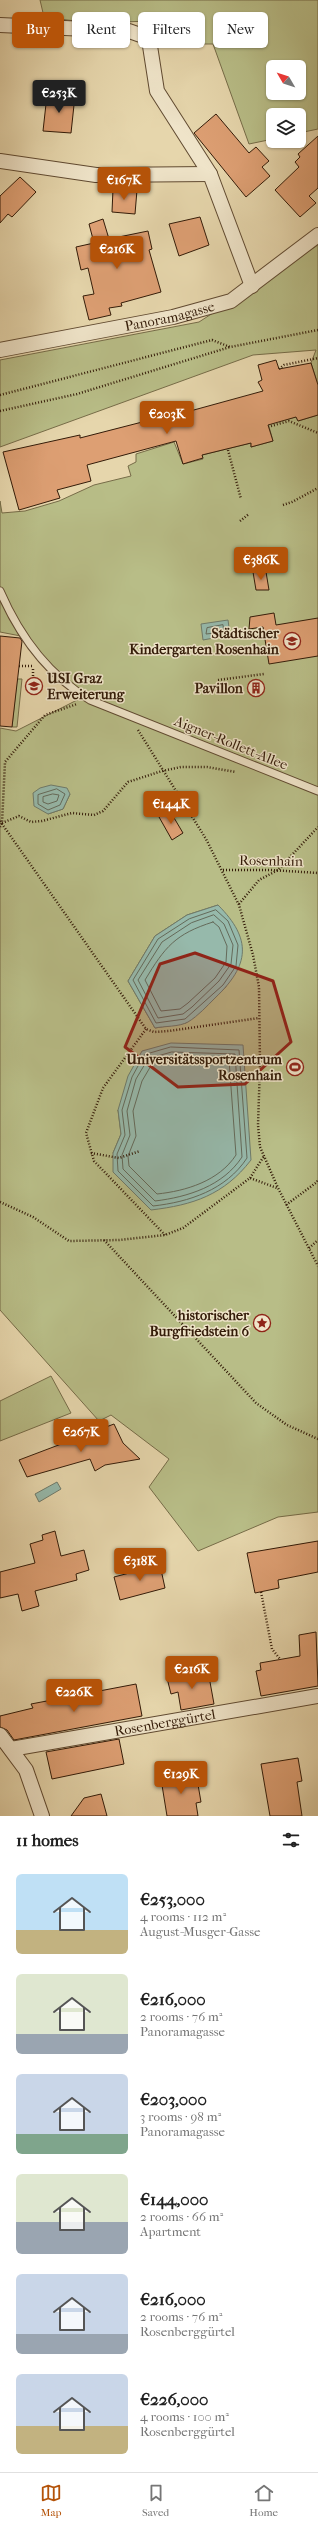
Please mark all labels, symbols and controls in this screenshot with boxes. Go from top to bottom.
chip: Buy [12,12,64,48]
chip: Rent [72,12,130,48]
chip: Filters [138,12,205,48]
chip: New [213,12,268,48]
north arrow [266,60,306,100]
map controls [266,60,306,148]
pin: €253K [31,80,87,114]
text: €253K [42,85,76,100]
button: layers [266,108,306,148]
pin: €167K [96,167,152,201]
text: €167K [107,172,141,187]
pin: €216K [89,236,145,270]
text: €216K [99,241,135,256]
street label: Panoramagasse [123,297,217,335]
pin: €203K [139,401,195,435]
text: €203K [149,406,185,421]
pin: €386K [233,547,289,581]
text: €386K [243,552,279,567]
place label: Städtischer Kindergarten Rosenhain [129,625,280,658]
school or university icon: Städtischer Kindergarten Rosenhain [282,631,302,651]
place label: USI Graz Erweiterung [46,670,125,703]
school or university icon: USI Graz Erweiterung [24,676,44,696]
building icon: Pavillon [246,678,266,698]
place label: Pavillon [195,680,244,697]
street label: Aigner-Rollett-Allee [171,712,290,774]
pin: €144K [143,791,199,825]
text: €144K [152,796,190,811]
street label: Rosenhain [239,852,303,870]
place label: Universitätssportzentrum Rosenhain [125,1051,283,1084]
sports icon: Universitätssportzentrum Rosenhain [285,1057,305,1077]
place label: historischer Burgfriedstein 6 [149,1307,250,1340]
place icon: historischer Burgfriedstein 6 [252,1313,272,1333]
pin: €267K [53,1419,109,1453]
text: €267K [62,1424,100,1439]
pin: €318K [112,1548,168,1582]
text: €318K [123,1553,157,1568]
pin: €216K [164,1656,220,1690]
text: €216K [174,1661,210,1676]
pin: €226K [46,1679,102,1713]
text: €226K [55,1684,93,1699]
street label: Rosenberggürtel [113,1705,217,1740]
pin: €129K [153,1761,209,1795]
text: €129K [163,1766,199,1781]
icon: filters [280,1829,302,1851]
text: 11 homes [16,1830,79,1850]
text: €253,000 [140,1889,205,1909]
icon: home [48,1890,96,1938]
text: 4 rooms · 112 m² [140,1909,226,1924]
text: August-Musger-Gasse [140,1924,260,1939]
text: €216,000 [140,1989,206,2009]
icon: home [48,1990,96,2038]
text: 2 rooms · 76 m² [140,2009,222,2024]
text: Panoramagasse [140,2024,225,2039]
text: €203,000 [140,2089,207,2109]
icon: home [48,2090,96,2138]
text: 3 rooms · 98 m² [140,2109,221,2124]
text: Panoramagasse [140,2124,225,2139]
text: €144,000 [140,2189,208,2209]
icon: home [48,2190,96,2238]
text: 2 rooms · 66 m² [140,2209,223,2224]
text: Apartment [140,2224,201,2239]
text: €216,000 [140,2289,206,2309]
icon: home [48,2290,96,2338]
text: 2 rooms · 76 m² [140,2309,222,2324]
text: Rosenberggürtel [140,2324,235,2339]
text: €226,000 [140,2389,208,2409]
icon: home [48,2390,96,2438]
text: 4 rooms · 100 m² [140,2409,229,2424]
text: Rosenberggürtel [140,2424,235,2439]
tab: Map [40,2482,62,2519]
tab: Saved [142,2482,169,2519]
tab: Home [249,2482,278,2519]

